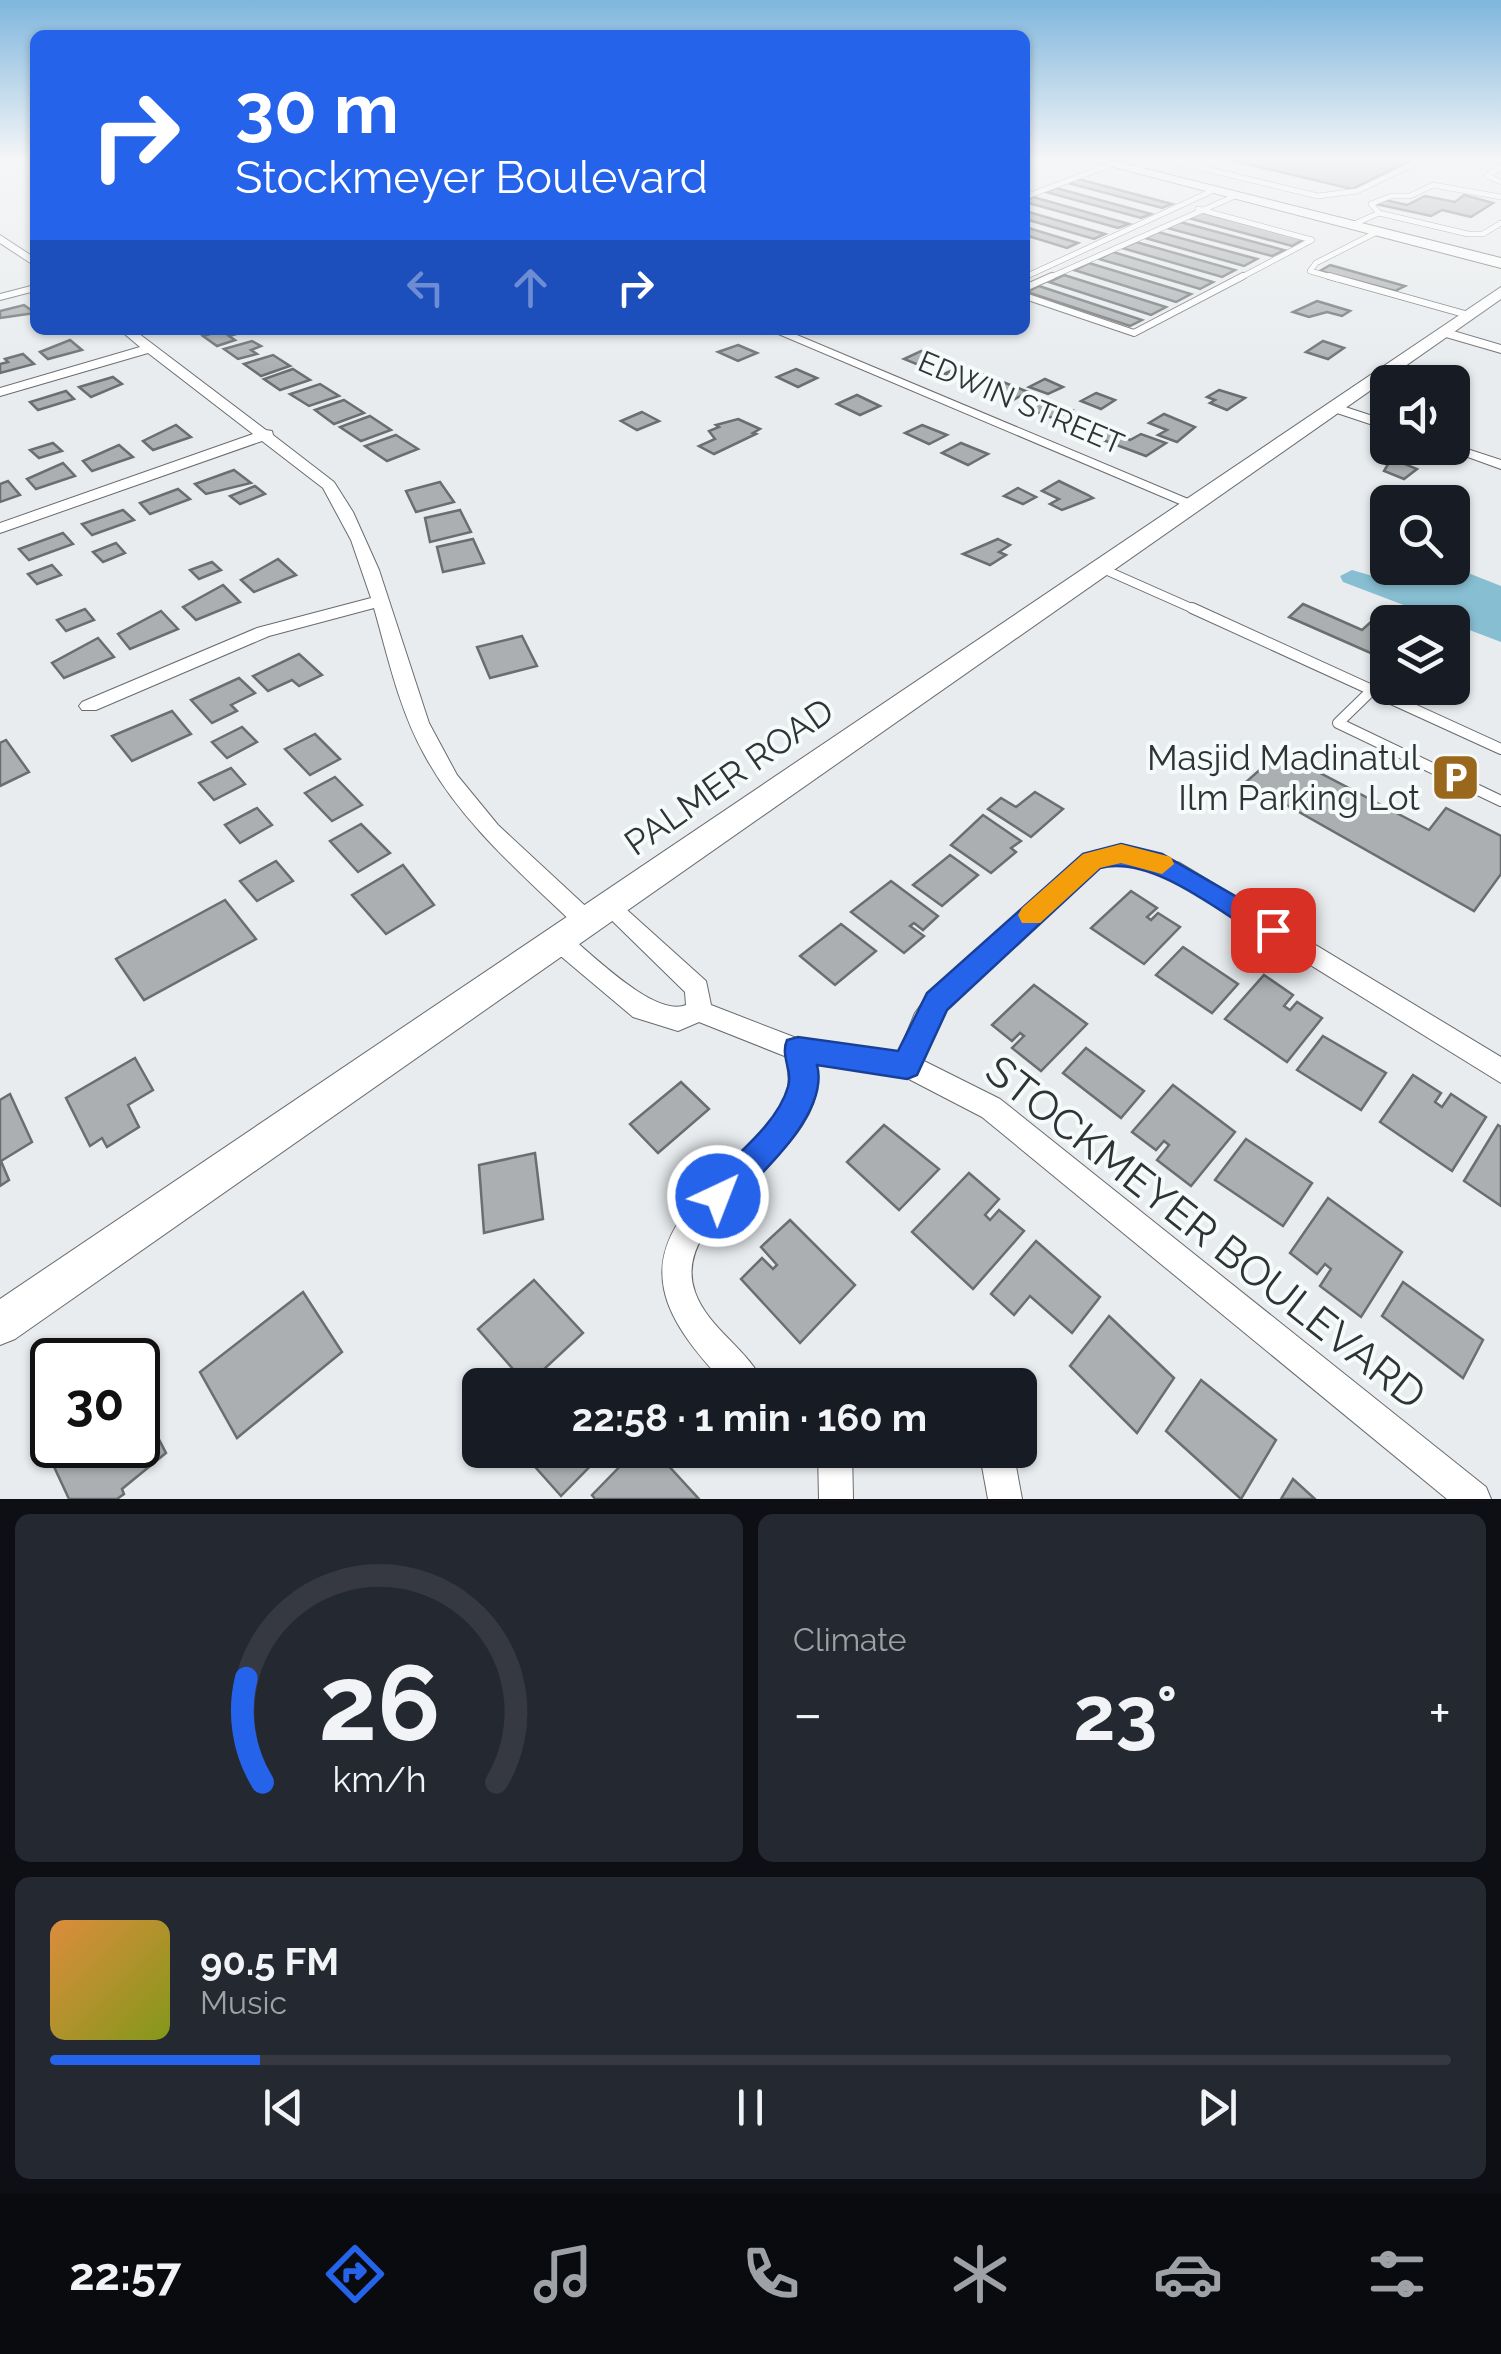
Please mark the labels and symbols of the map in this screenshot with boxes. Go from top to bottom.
street label: EDWIN STREET [913,344,1129,462]
street label: PALMER ROAD [617,690,841,864]
place label: Masjid Madinatul Ilm Parking Lot [1147,737,1420,818]
parking icon: Masjid Madinatul Ilm Parking Lot [1429,752,1481,804]
pin [1231,888,1316,973]
street label: STOCKMEYER BOULEVARD [976,1046,1435,1419]
position arrow [666,1144,770,1248]
speed limit sign: 30 [30,1338,160,1468]

